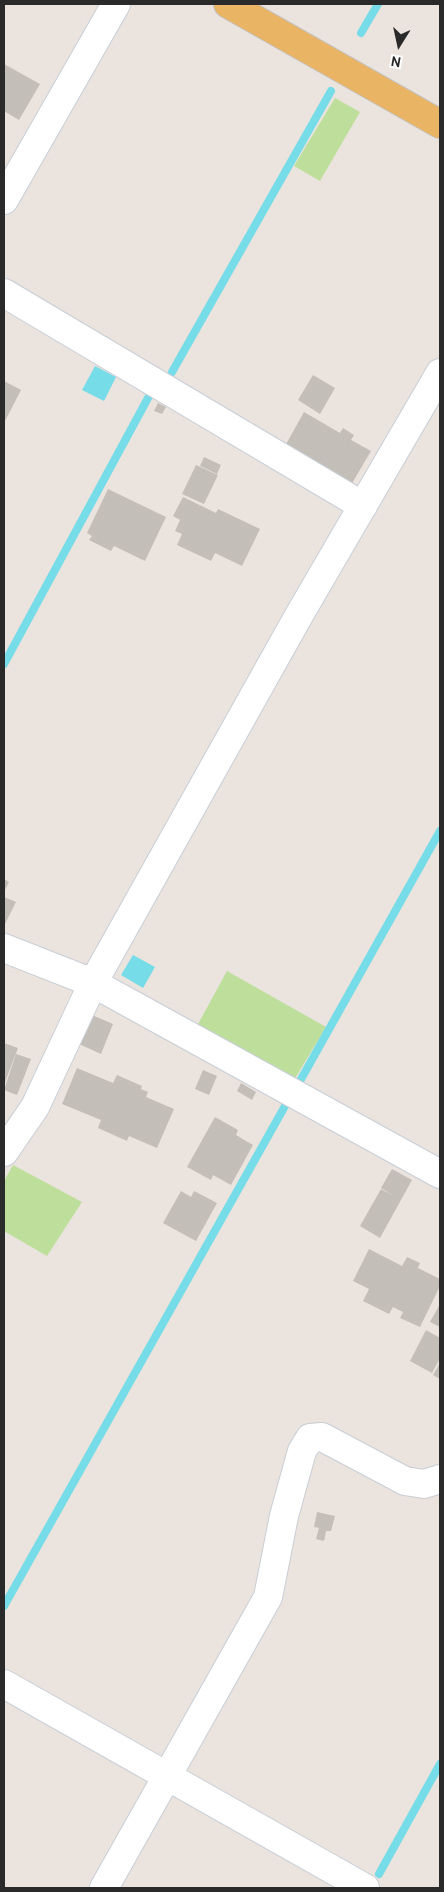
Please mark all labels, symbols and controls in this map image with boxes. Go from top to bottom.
north arrow [374,20,424,70]
text: N [390,51,403,70]

